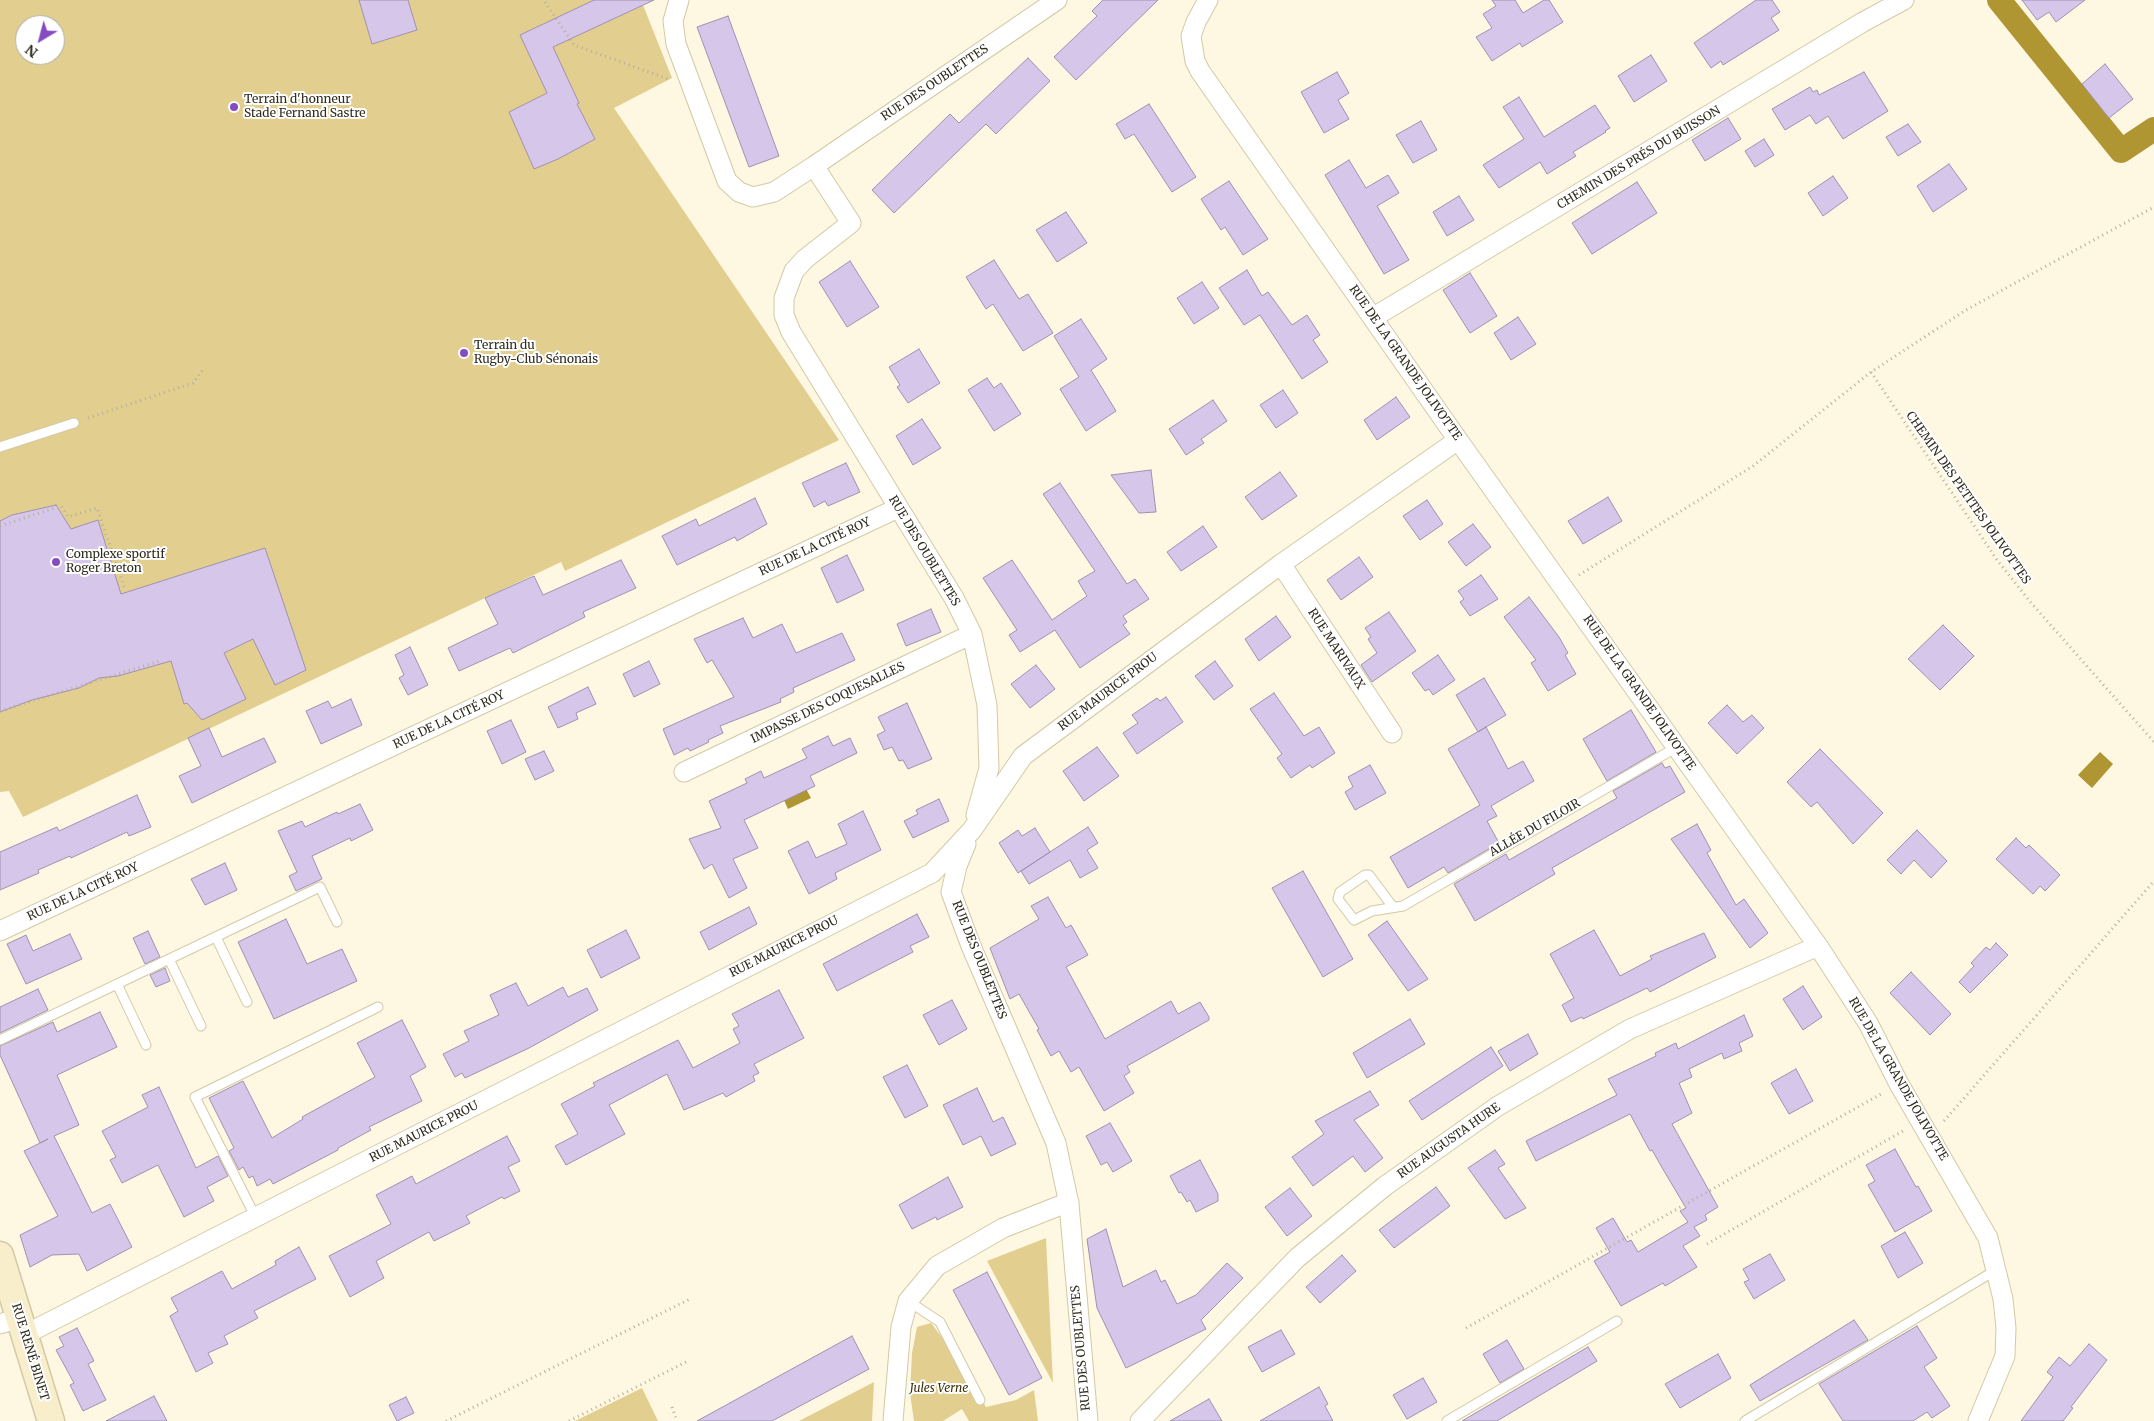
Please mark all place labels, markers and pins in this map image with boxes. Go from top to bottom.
place label: Terrain d'honneur Stade Fernand Sastre [244,93,366,121]
marker: Terrain d'honneur Stade Fernand Sastre [228,101,240,113]
place label: Terrain du Rugby-Club Sénonais [474,339,598,367]
marker: Terrain du Rugby-Club Sénonais [458,347,470,359]
place label: Complexe sportif Roger Breton [66,548,165,576]
marker: Complexe sportif Roger Breton [50,556,62,568]

